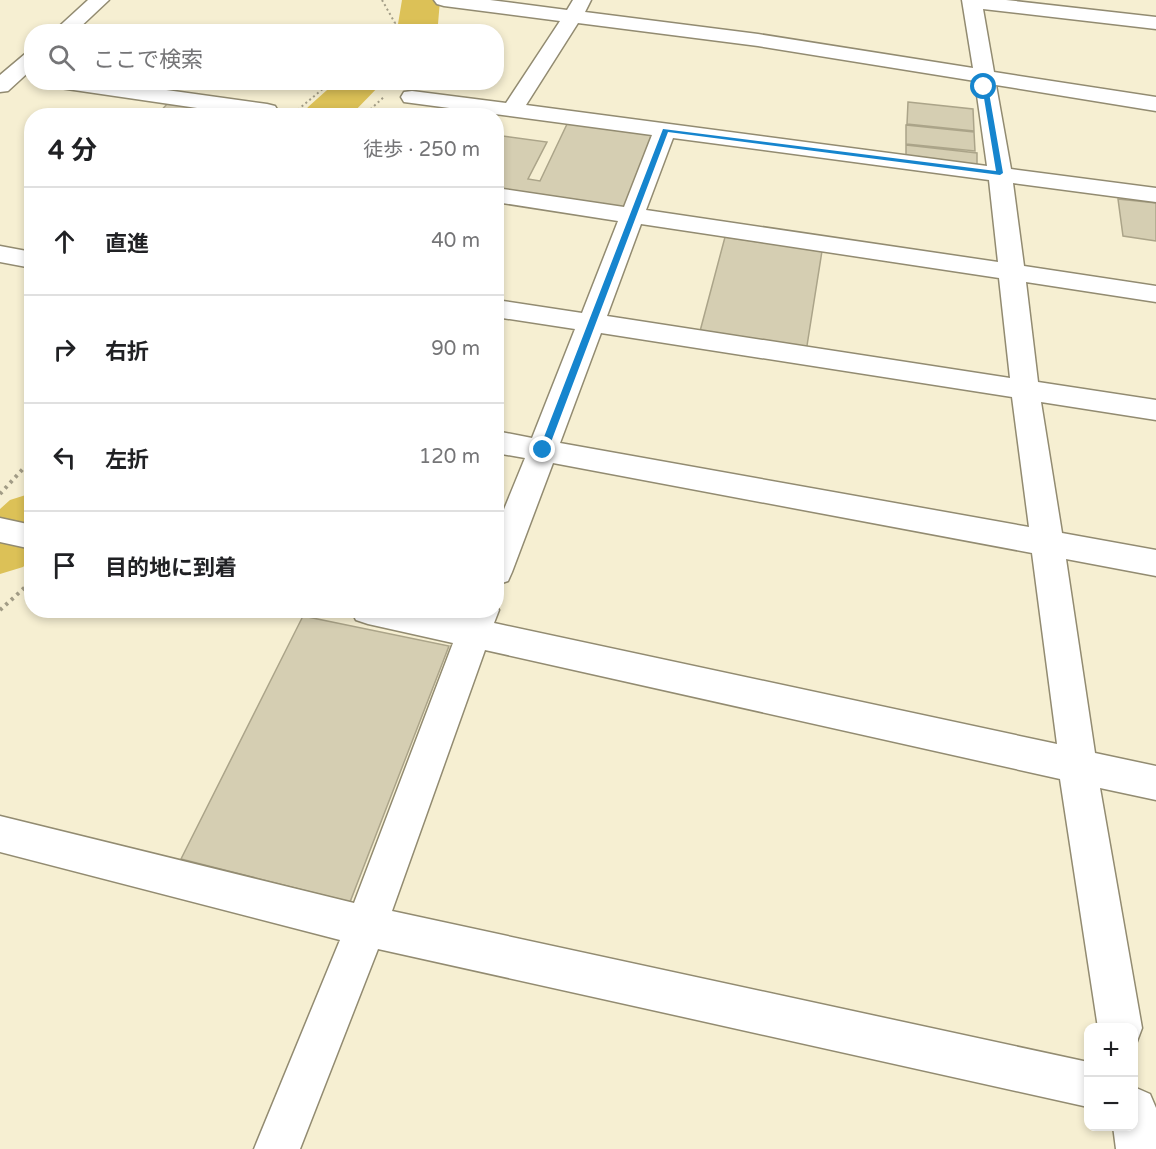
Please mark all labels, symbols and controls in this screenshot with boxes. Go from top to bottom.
search box [24,24,504,90]
icon: search [45,41,78,74]
text: ここで検索 [93,47,203,73]
route start [970,73,996,99]
text: 4 分 [48,135,97,166]
text: 徒歩 · 250 m [363,138,480,162]
icon: ahead [48,225,81,258]
text: 40 m [431,229,480,253]
text: 直進 [105,231,149,257]
icon: right [48,333,81,366]
text: 90 m [431,337,480,361]
text: 右折 [105,339,149,365]
route end [529,436,555,462]
icon: left [48,441,81,474]
text: 120 m [419,445,480,469]
text: 左折 [105,447,149,473]
icon: arrive [48,549,81,582]
text: 目的地に到着 [105,555,237,581]
map controls [1084,1023,1138,1131]
button: + [1084,1023,1138,1077]
button: − [1084,1077,1138,1131]

